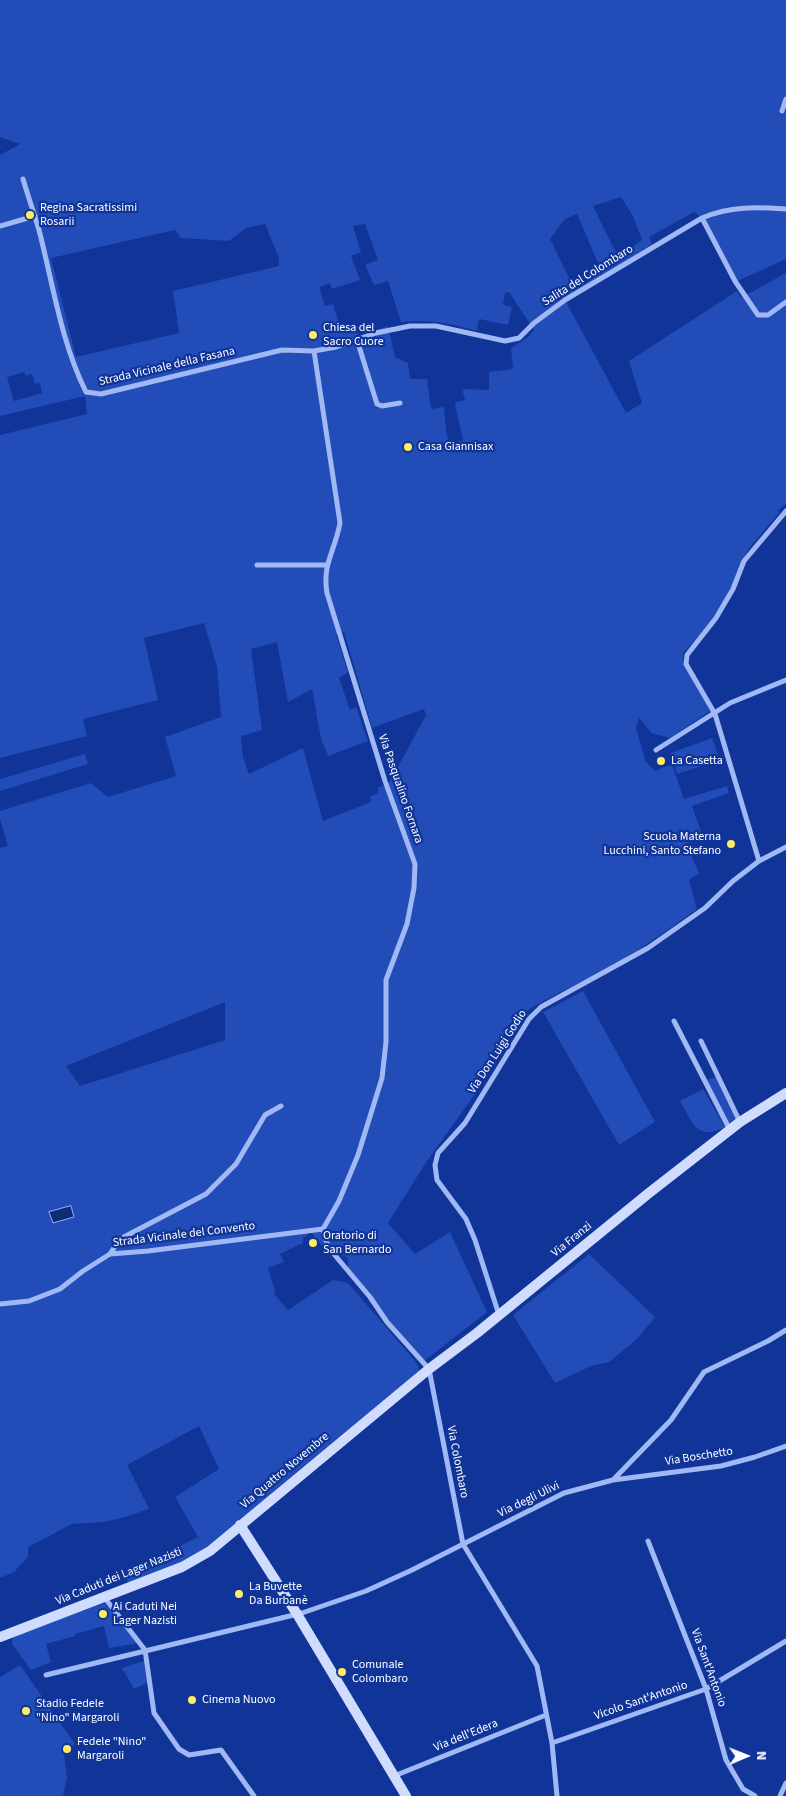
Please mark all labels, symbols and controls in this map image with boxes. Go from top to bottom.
place label: Regina Sacratissimi Rosarii [40,201,137,229]
marker: Regina Sacratissimi Rosarii [24,209,36,221]
street label: Salita del Colombaro [540,242,636,310]
place label: Chiesa del Sacro Cuore [323,321,384,349]
marker: Chiesa del Sacro Cuore [307,329,319,341]
street label: Strada Vicinale della Fasana [98,344,236,390]
place label: Casa Giannisax [418,440,493,454]
marker: Casa Giannisax [402,441,414,453]
street label: Via Pasqualino Fornara [375,732,425,846]
place label: La Casetta [671,754,723,768]
marker: La Casetta [655,755,667,767]
place label: Scuola Materna Lucchini, Santo Stefano [604,830,721,858]
marker: Scuola Materna Lucchini, Santo Stefano [725,838,737,850]
street label: Via Don Luigi Godio [466,1007,530,1097]
street label: Strada Vicinale del Convento [112,1219,256,1251]
street label: Via Franzi [549,1219,595,1261]
place label: Oratorio di San Bernardo [323,1229,391,1257]
marker: Oratorio di San Bernardo [307,1237,319,1249]
street label: Via Colombaro [443,1425,471,1499]
street label: Via Quattro Novembre [238,1430,332,1512]
street label: Via Boschetto [664,1445,734,1469]
street label: Via degli Ulivi [496,1479,562,1521]
street label: Via Caduti dei Lager Nazisti [54,1545,184,1609]
place label: La Buvette Da Burbanè [249,1580,308,1608]
marker: La Buvette Da Burbanè [233,1588,245,1600]
place label: Ai Caduti Nei Lager Nazisti [113,1600,177,1628]
marker: Ai Caduti Nei Lager Nazisti [97,1608,109,1620]
street label: Via Sant'Antonio [687,1627,729,1709]
place label: Comunale Colombaro [352,1658,408,1686]
marker: Comunale Colombaro [336,1666,348,1678]
street label: Vicolo Sant'Antonio [592,1678,690,1724]
place label: Cinema Nuovo [202,1693,276,1707]
marker: Cinema Nuovo [186,1694,198,1706]
place label: Stadio Fedele "Nino" Margaroli [36,1697,119,1725]
marker: Stadio Fedele "Nino" Margaroli [20,1705,32,1717]
street label: Via dell'Edera [432,1717,500,1755]
north arrow [721,1731,771,1781]
place label: Fedele "Nino" Margaroli [77,1735,146,1763]
marker: Fedele "Nino" Margaroli [61,1743,73,1755]
text: N [751,1751,771,1761]

